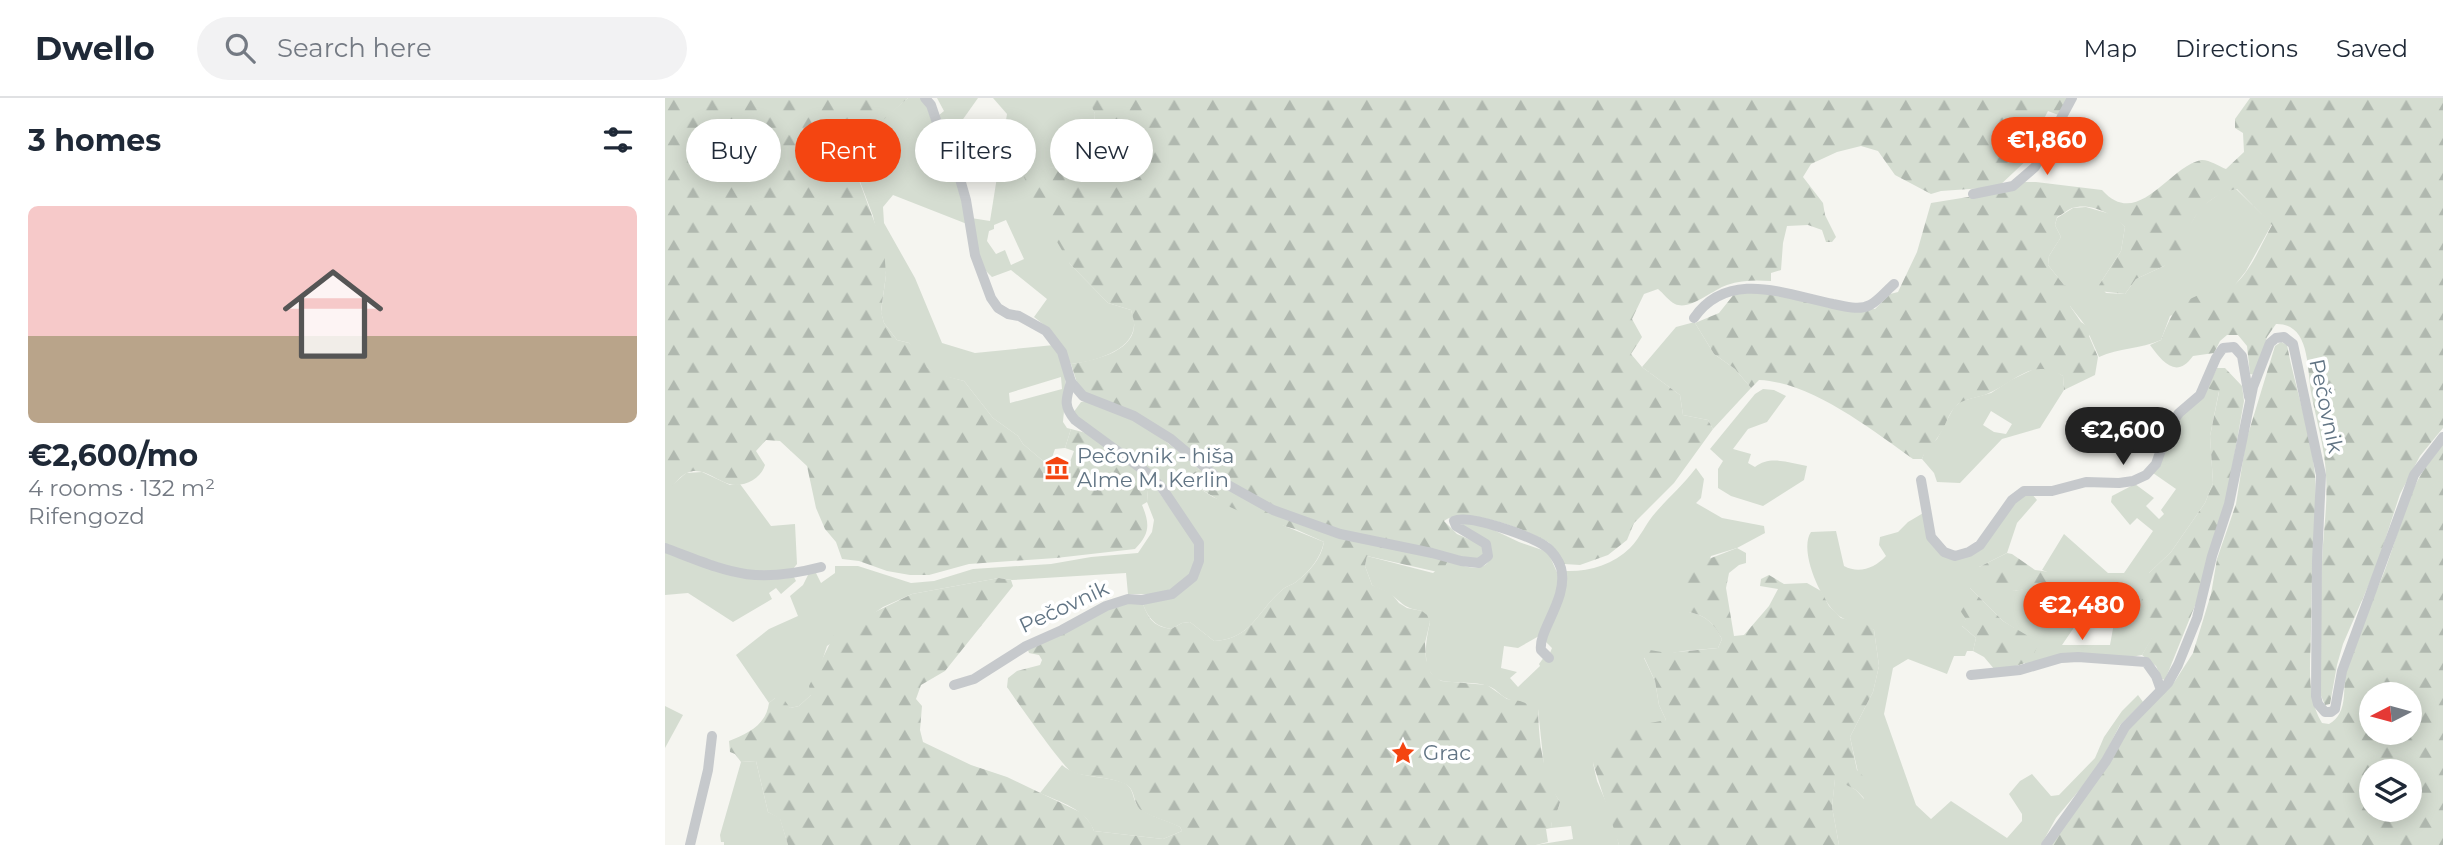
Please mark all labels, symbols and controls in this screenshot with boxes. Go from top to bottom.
search box [197,17,687,80]
text: Dwello [35,28,155,68]
icon: search [221,29,259,67]
text: Search here [277,32,432,64]
text: Map [2084,34,2137,63]
text: Directions [2175,34,2298,63]
text: Saved [2336,34,2408,63]
pin: €1,860 [1990,118,2104,177]
chip: Buy [686,119,781,182]
chip: Rent [795,119,901,182]
chip: Filters [915,119,1036,182]
chip: New [1050,119,1153,182]
icon: filters [599,121,637,159]
text: 3 homes [28,122,161,159]
text: €1,860 [2007,126,2087,154]
icon: home [270,251,396,377]
street label: Pečovnik [2304,356,2349,456]
pin: €2,600 [2066,408,2180,467]
text: €2,600 [2081,416,2165,444]
text: €2,600/mo [28,437,198,474]
place label: Pečovnik - hiša Alme M. Kerlin [1077,443,1234,492]
museum icon: Pečovnik - hiša Alme M. Kerlin [1043,454,1071,482]
text: 4 rooms · 132 m² [28,474,215,502]
text: Rifengozd [28,502,145,530]
street label: Pečovnik [1015,575,1113,638]
pin: €2,480 [2025,582,2139,642]
text: €2,480 [2039,591,2125,619]
north arrow [2359,682,2422,746]
map controls [2359,682,2422,822]
place icon: Grac [1389,739,1417,767]
place label: Grac [1423,740,1471,765]
button: layers [2359,759,2422,822]

